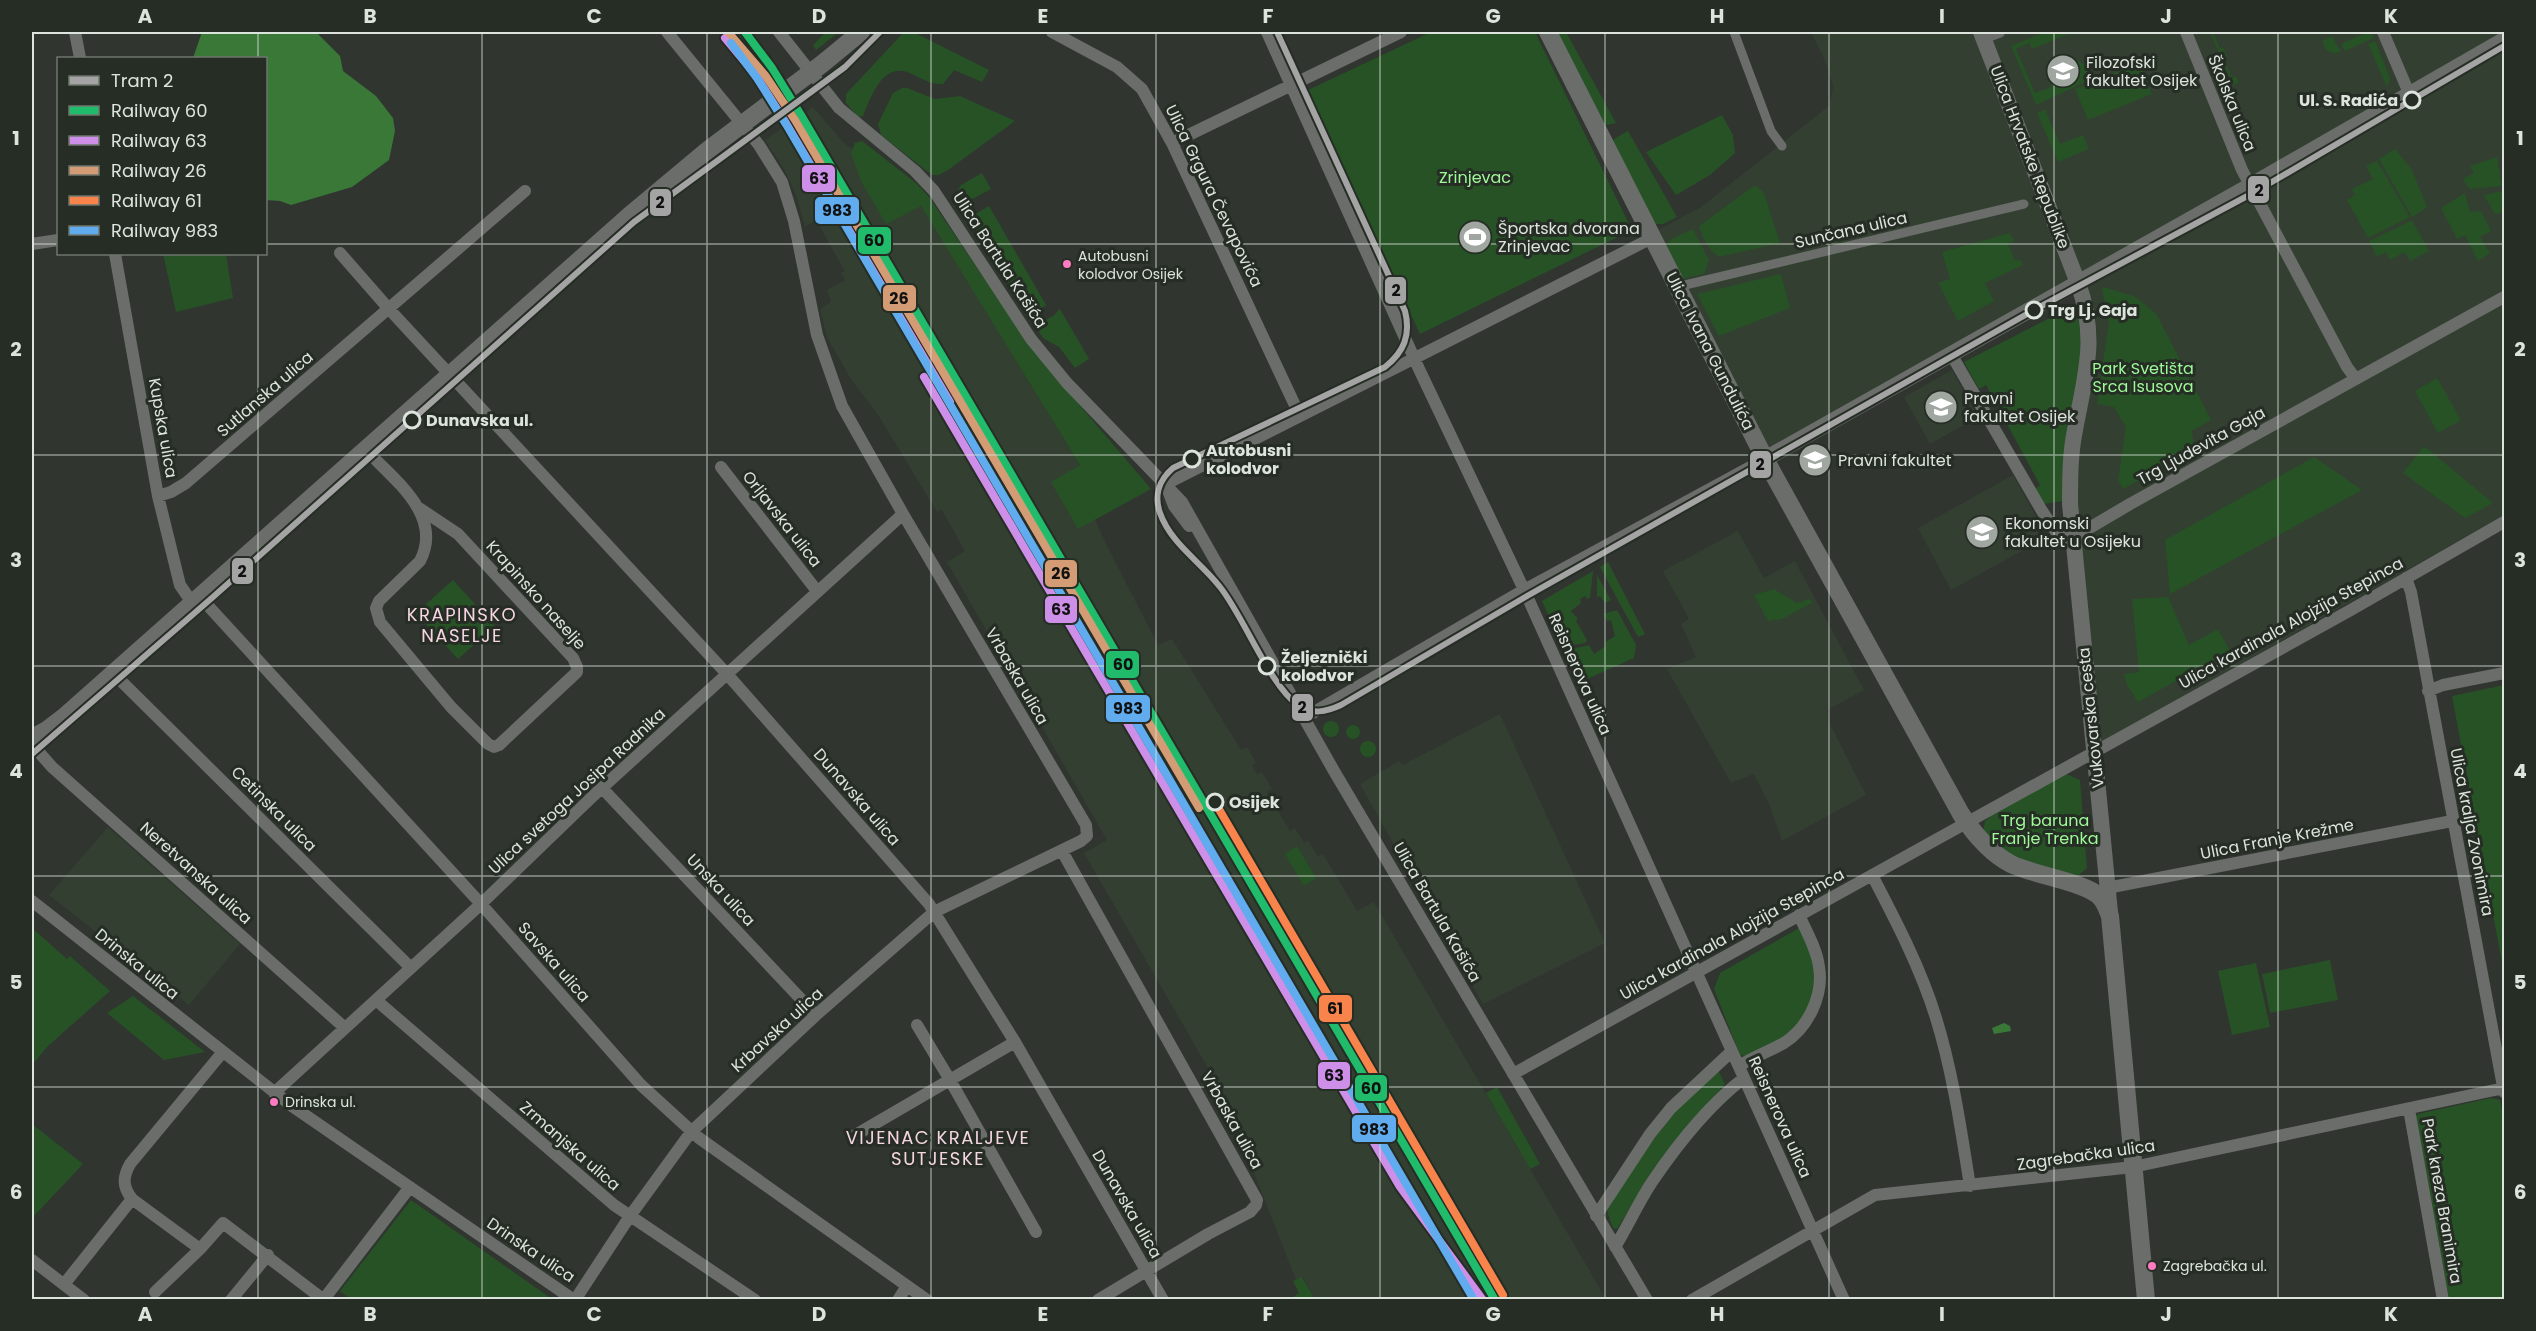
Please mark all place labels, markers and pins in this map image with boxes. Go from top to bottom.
place label: Filozofski fakultet Osijek [2086,51,2198,92]
school or university icon: Filozofski fakultet Osijek [2045,53,2081,89]
place label: Ul. S. Radića [2299,89,2398,112]
marker: Ul. S. Radića [2403,91,2421,109]
place label: Športska dvorana Zrinjevac [1498,217,1640,258]
sports icon: Športska dvorana Zrinjevac [1457,219,1493,255]
place label: Autobusni kolodvor Osijek [1078,246,1184,284]
marker: Autobusni kolodvor Osijek [1061,258,1073,270]
place label: Trg Lj. Gaja [2048,299,2137,322]
marker: Trg Lj. Gaja [2025,301,2043,319]
place label: Pravni fakultet Osijek [1964,387,2076,428]
school or university icon: Pravni fakultet Osijek [1923,389,1959,425]
place label: Dunavska ul. [426,409,533,432]
marker: Dunavska ul. [403,411,421,429]
place label: Autobusni kolodvor [1206,439,1291,480]
school or university icon: Pravni fakultet [1797,442,1833,478]
place label: Pravni fakultet [1838,449,1952,472]
marker: Autobusni kolodvor [1183,450,1201,468]
place label: Ekonomski fakultet u Osijeku [2005,512,2141,553]
school or university icon: Ekonomski fakultet u Osijeku [1964,514,2000,550]
place label: Željeznički kolodvor [1281,646,1367,687]
marker: Željeznički kolodvor [1258,657,1276,675]
place label: Osijek [1229,791,1280,814]
marker: Osijek [1206,793,1224,811]
place label: Drinska ul. [285,1092,356,1112]
marker: Drinska ul. [268,1096,280,1108]
place label: Zagrebačka ul. [2163,1256,2267,1276]
marker: Zagrebačka ul. [2146,1260,2158,1272]

